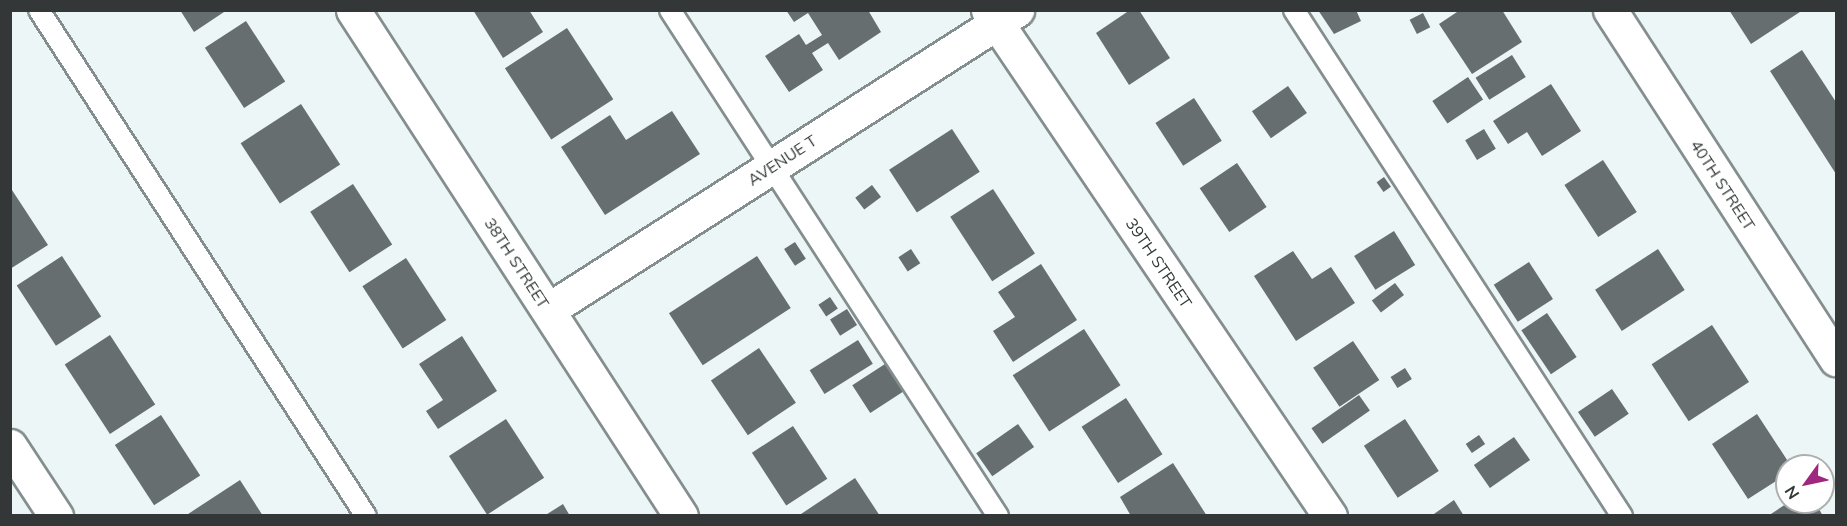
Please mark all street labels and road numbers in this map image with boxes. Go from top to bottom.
street label: AVENUE T [744,131,820,189]
street label: 40TH STREET [1687,136,1759,234]
street label: 38TH STREET [481,214,553,312]
street label: 39TH STREET [1122,215,1196,311]

